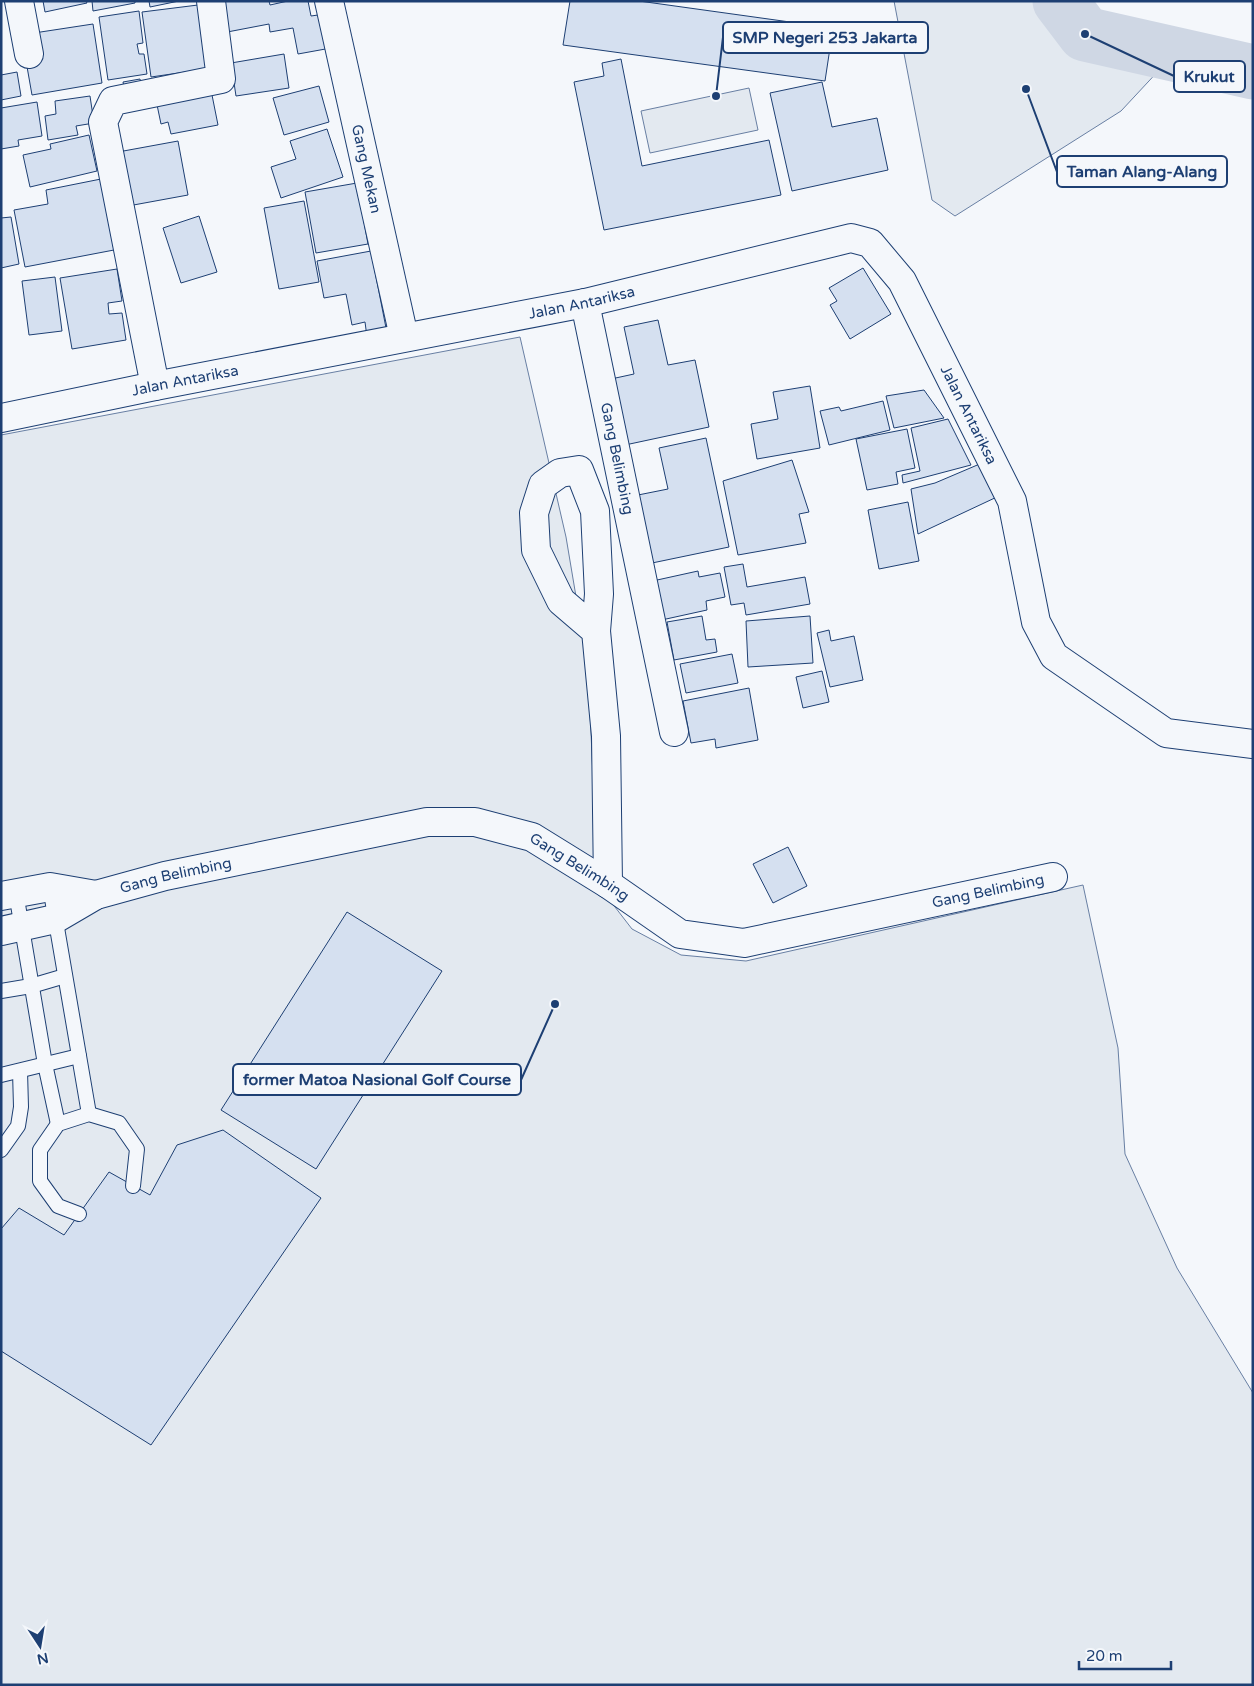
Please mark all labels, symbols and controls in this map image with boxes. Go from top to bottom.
callout: SMP Negeri 253 Jakarta [723,22,928,53]
text: SMP Negeri 253 Jakarta [733,28,917,48]
callout: Krukut [1174,61,1245,92]
text: Krukut [1183,67,1235,87]
street label: Gang Mekan [348,123,385,215]
callout: Taman Alang-Alang [1057,156,1227,187]
text: Taman Alang-Alang [1066,162,1217,182]
street label: Jalan Antariksa [527,282,637,323]
street label: Jalan Antariksa [130,361,240,400]
street label: Jalan Antariksa [937,362,1001,467]
street label: Gang Belimbing [597,401,638,516]
street label: Gang Belimbing [526,829,633,905]
street label: Gang Belimbing [118,854,233,897]
street label: Gang Belimbing [930,870,1046,912]
callout: former Matoa Nasional Golf Course [233,1064,521,1095]
text: former Matoa Nasional Golf Course [242,1070,511,1090]
north arrow [15,1621,65,1671]
scale bar [1079,1638,1172,1670]
text: 20 m [1086,1647,1123,1665]
text: N [35,1649,50,1668]

